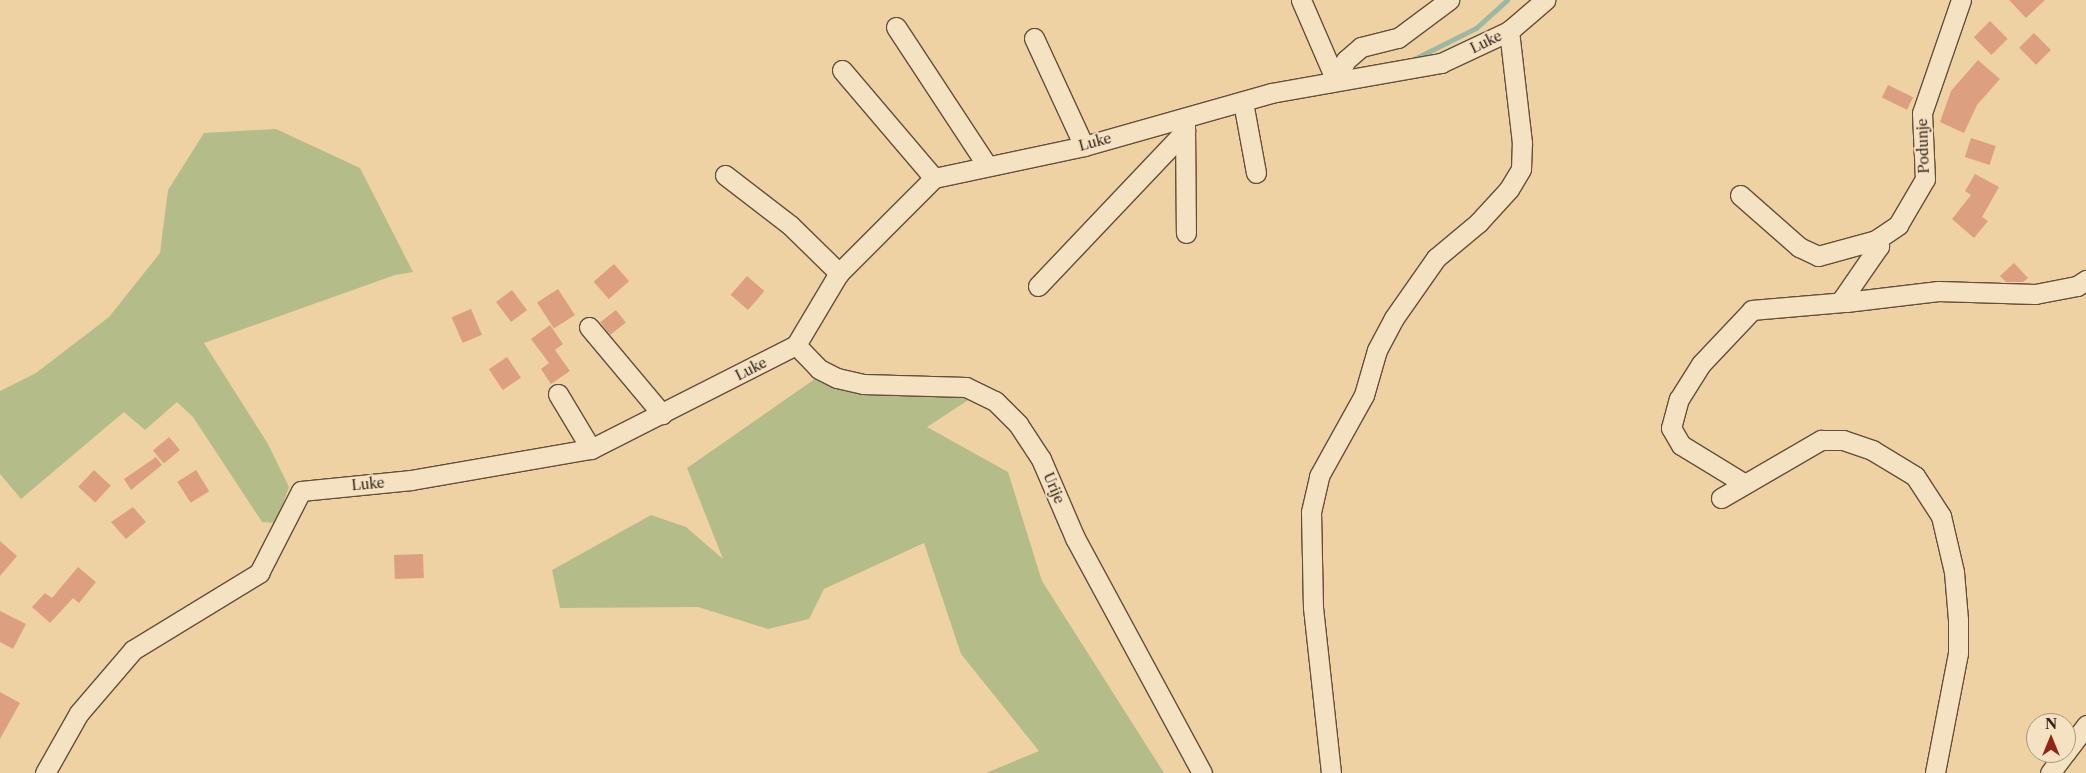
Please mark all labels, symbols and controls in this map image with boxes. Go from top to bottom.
street label: Luke [1467,27,1505,57]
street label: Podunje [1914,118,1932,174]
street label: Luke [1077,130,1113,154]
street label: Luke [732,354,770,384]
street label: Urije [1040,470,1068,506]
street label: Luke [351,474,385,494]
north arrow [2026,713,2076,763]
text: N [2045,715,2057,733]

